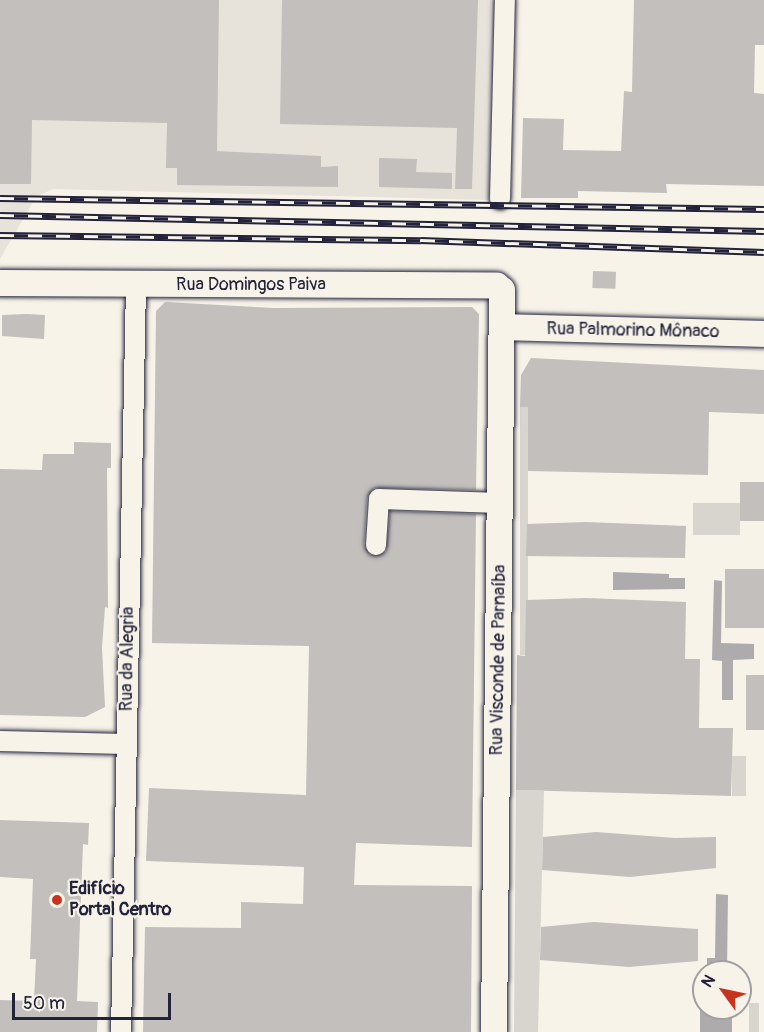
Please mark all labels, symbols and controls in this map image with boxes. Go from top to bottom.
street label: Rua Domingos Paiva [176,274,326,296]
street label: Rua Palmorino Mônaco [546,319,720,343]
street label: Rua Visconde de Parnaíba [487,564,511,756]
street label: Rua da Alegria [116,606,140,712]
place label: Edifício Portal Centro [69,879,171,922]
marker: Edifício Portal Centro [50,893,64,907]
north arrow [692,960,752,1020]
text: N [697,971,720,991]
scale bar [15,981,174,1019]
text: 50 m [23,992,65,1015]

